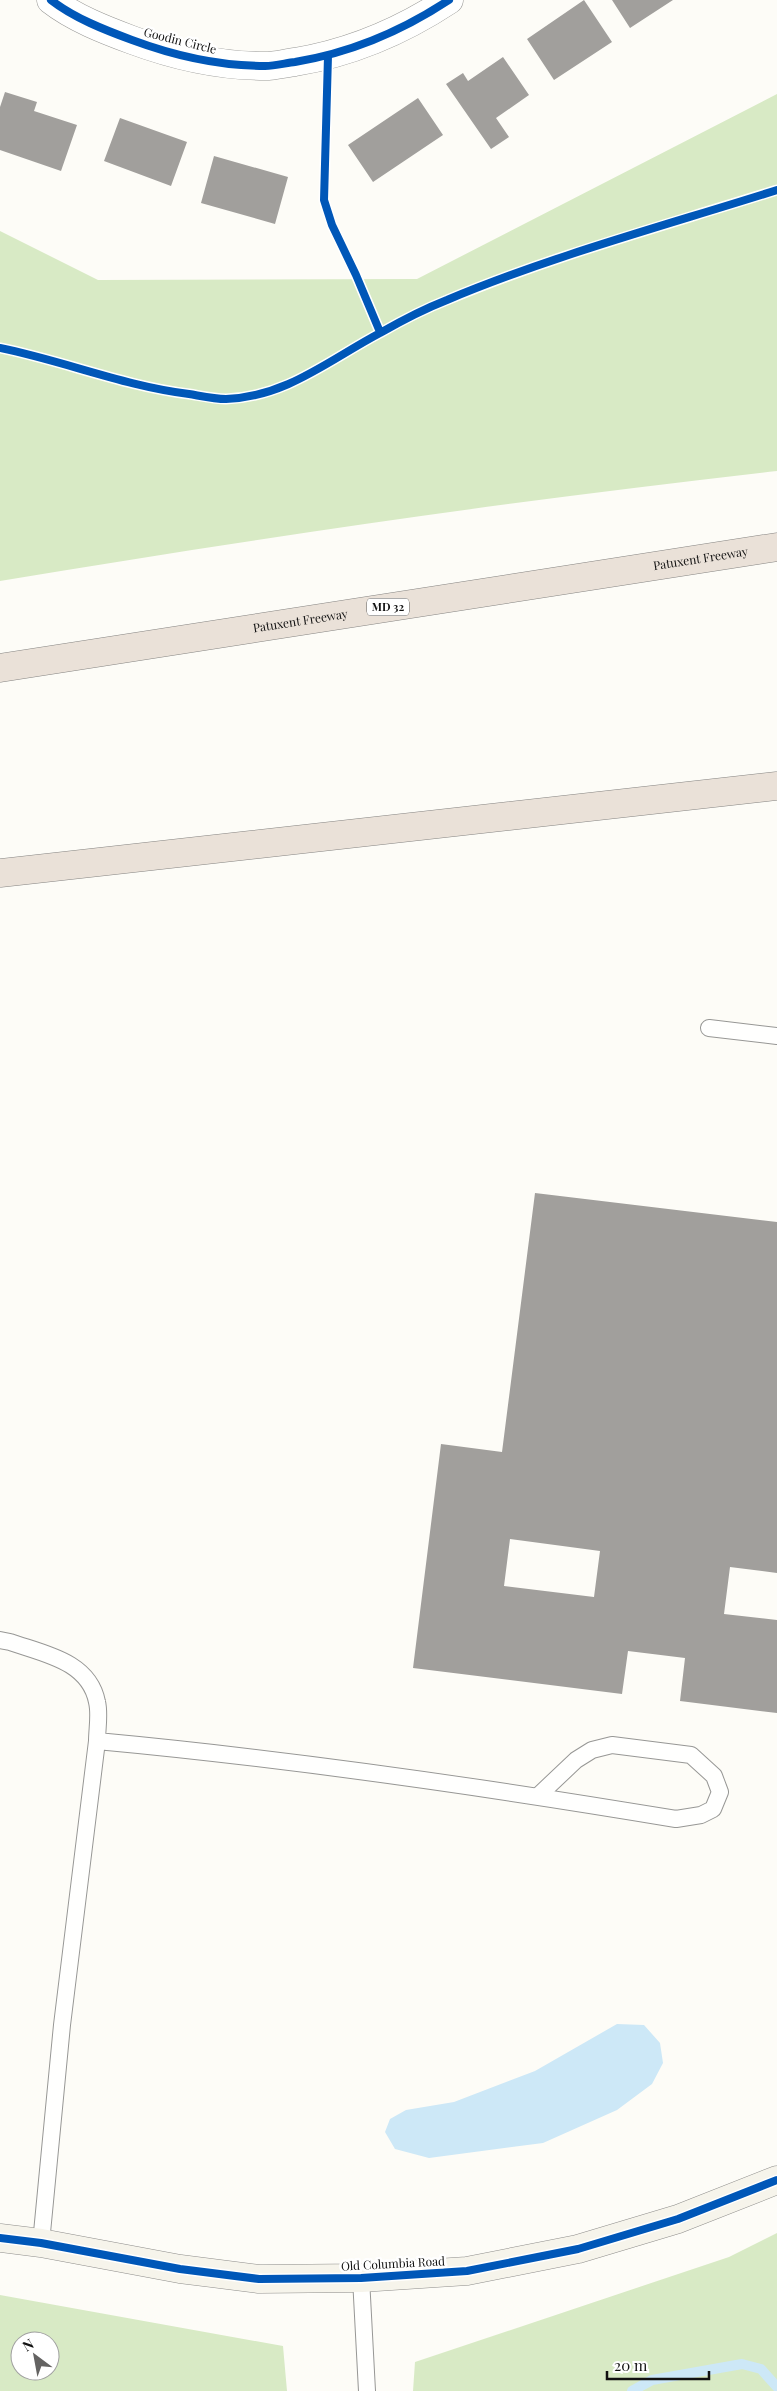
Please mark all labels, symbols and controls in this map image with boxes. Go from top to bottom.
street label: Goodin Circle [142,23,218,57]
street label: Patuxent Freeway [652,543,749,573]
road number: MD 32 [367,598,409,616]
street label: Patuxent Freeway [252,605,349,636]
street label: Old Columbia Road [340,2252,445,2274]
north arrow [10,2331,60,2381]
text: N [19,2334,37,2355]
scale bar [607,2348,710,2380]
text: 20 m [614,2355,648,2375]

